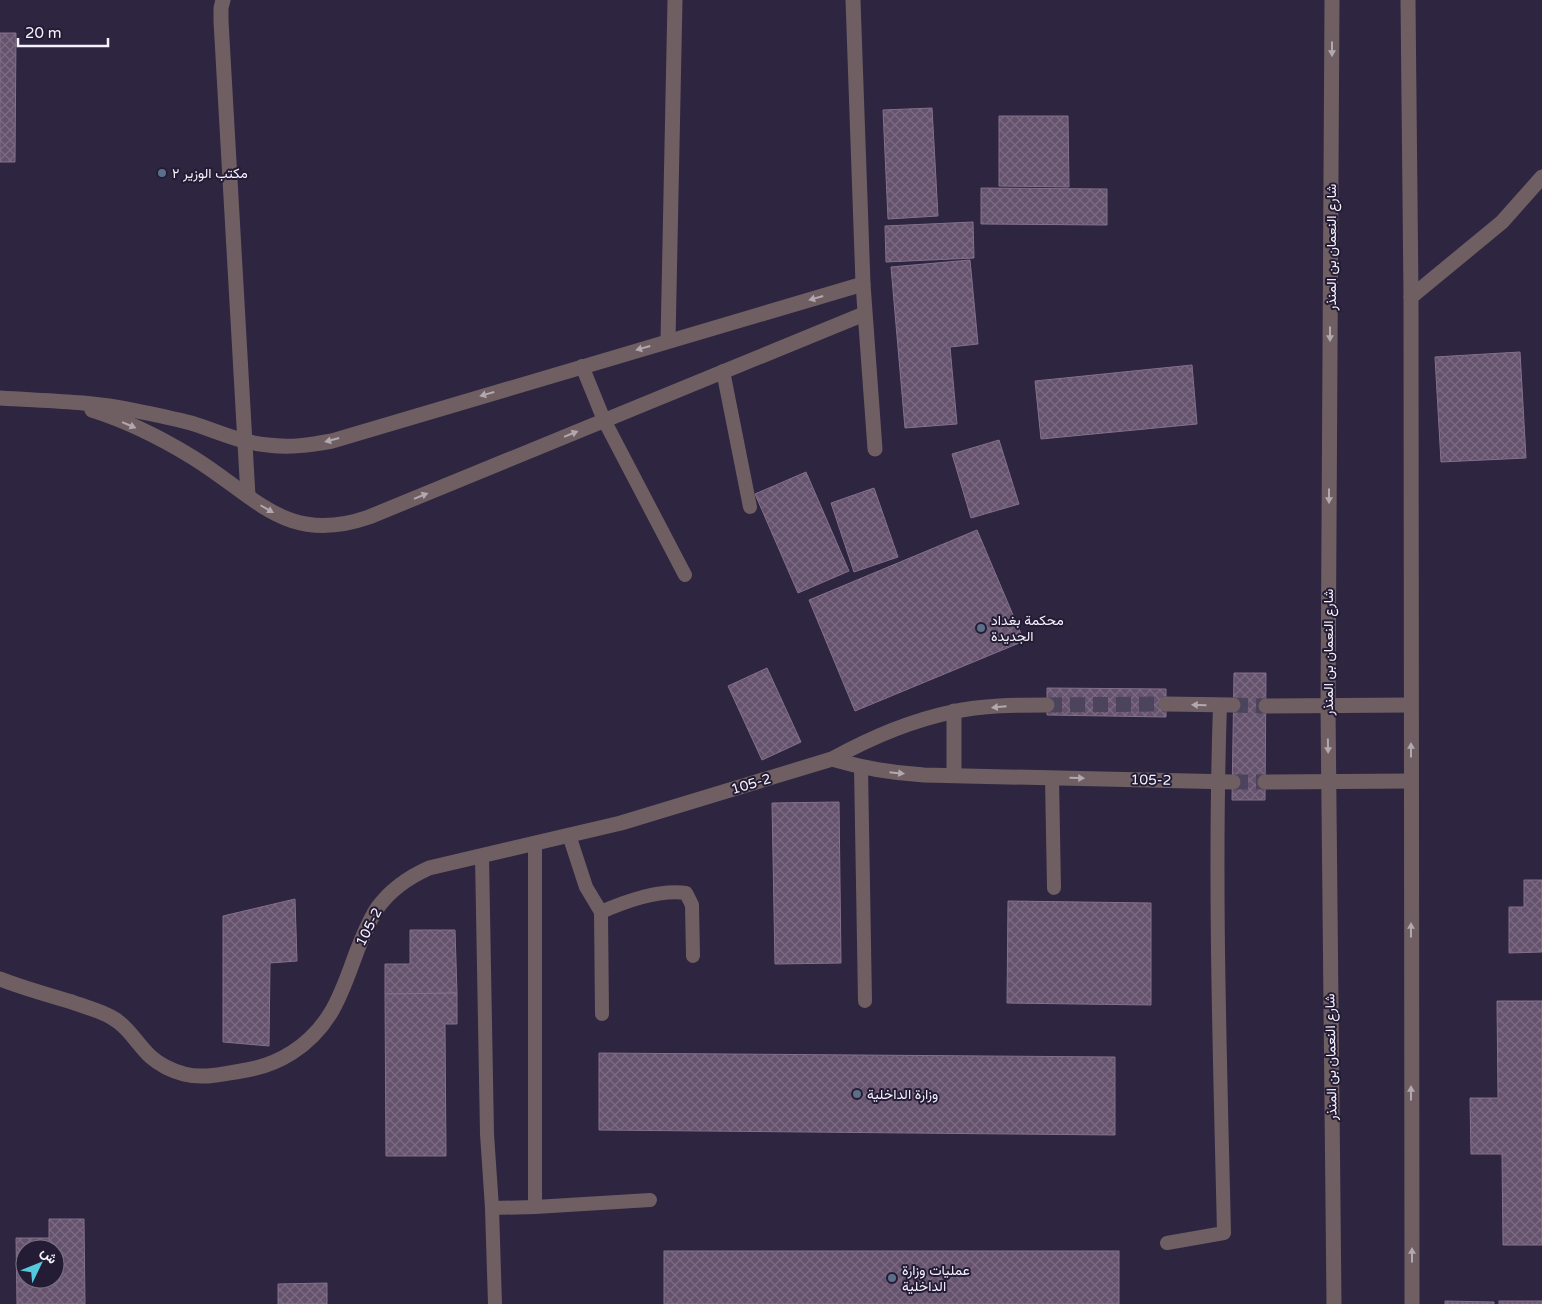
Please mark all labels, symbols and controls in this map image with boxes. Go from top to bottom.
scale bar [18,15,108,47]
text: 20 m [25,24,62,42]
one-way arrow [1328,41,1336,57]
place label: مكتب الوزير ٢ [172,165,248,182]
marker: مكتب الوزير ٢ [156,167,168,179]
street label: شارع النعمان بن المنذر [1323,184,1342,311]
one-way arrow [809,294,824,302]
one-way arrow [1326,326,1334,342]
one-way arrow [636,345,651,353]
one-way arrow [480,391,495,399]
one-way arrow [122,421,136,429]
one-way arrow [564,430,579,438]
one-way arrow [324,436,339,444]
one-way arrow [1325,488,1333,504]
one-way arrow [414,492,429,500]
one-way arrow [261,505,274,514]
street label: شارع النعمان بن المنذر [1320,589,1339,716]
place label: محكمة بغداد الجديدة [991,612,1064,645]
marker: محكمة بغداد الجديدة [975,622,987,634]
one-way arrow [1191,701,1207,709]
one-way arrow [990,703,1006,711]
one-way arrow [1324,738,1332,754]
one-way arrow [1407,742,1415,758]
one-way arrow [889,769,905,777]
street label: 105-2 [729,770,773,798]
street label: 105-2 [1130,771,1172,789]
one-way arrow [1069,775,1085,783]
street label: 105-2 [352,905,386,949]
one-way arrow [1407,922,1415,938]
street label: شارع النعمان بن المنذر [1321,993,1343,1122]
one-way arrow [1407,1085,1415,1101]
place label: وزارة الداخلية [867,1086,938,1103]
marker: وزارة الداخلية [851,1088,863,1100]
north arrow [15,1239,65,1289]
text: ش [37,1244,61,1268]
one-way arrow [1408,1247,1416,1263]
place label: عمليات وزارة الداخلية [902,1262,970,1295]
marker: عمليات وزارة الداخلية [886,1272,898,1284]

